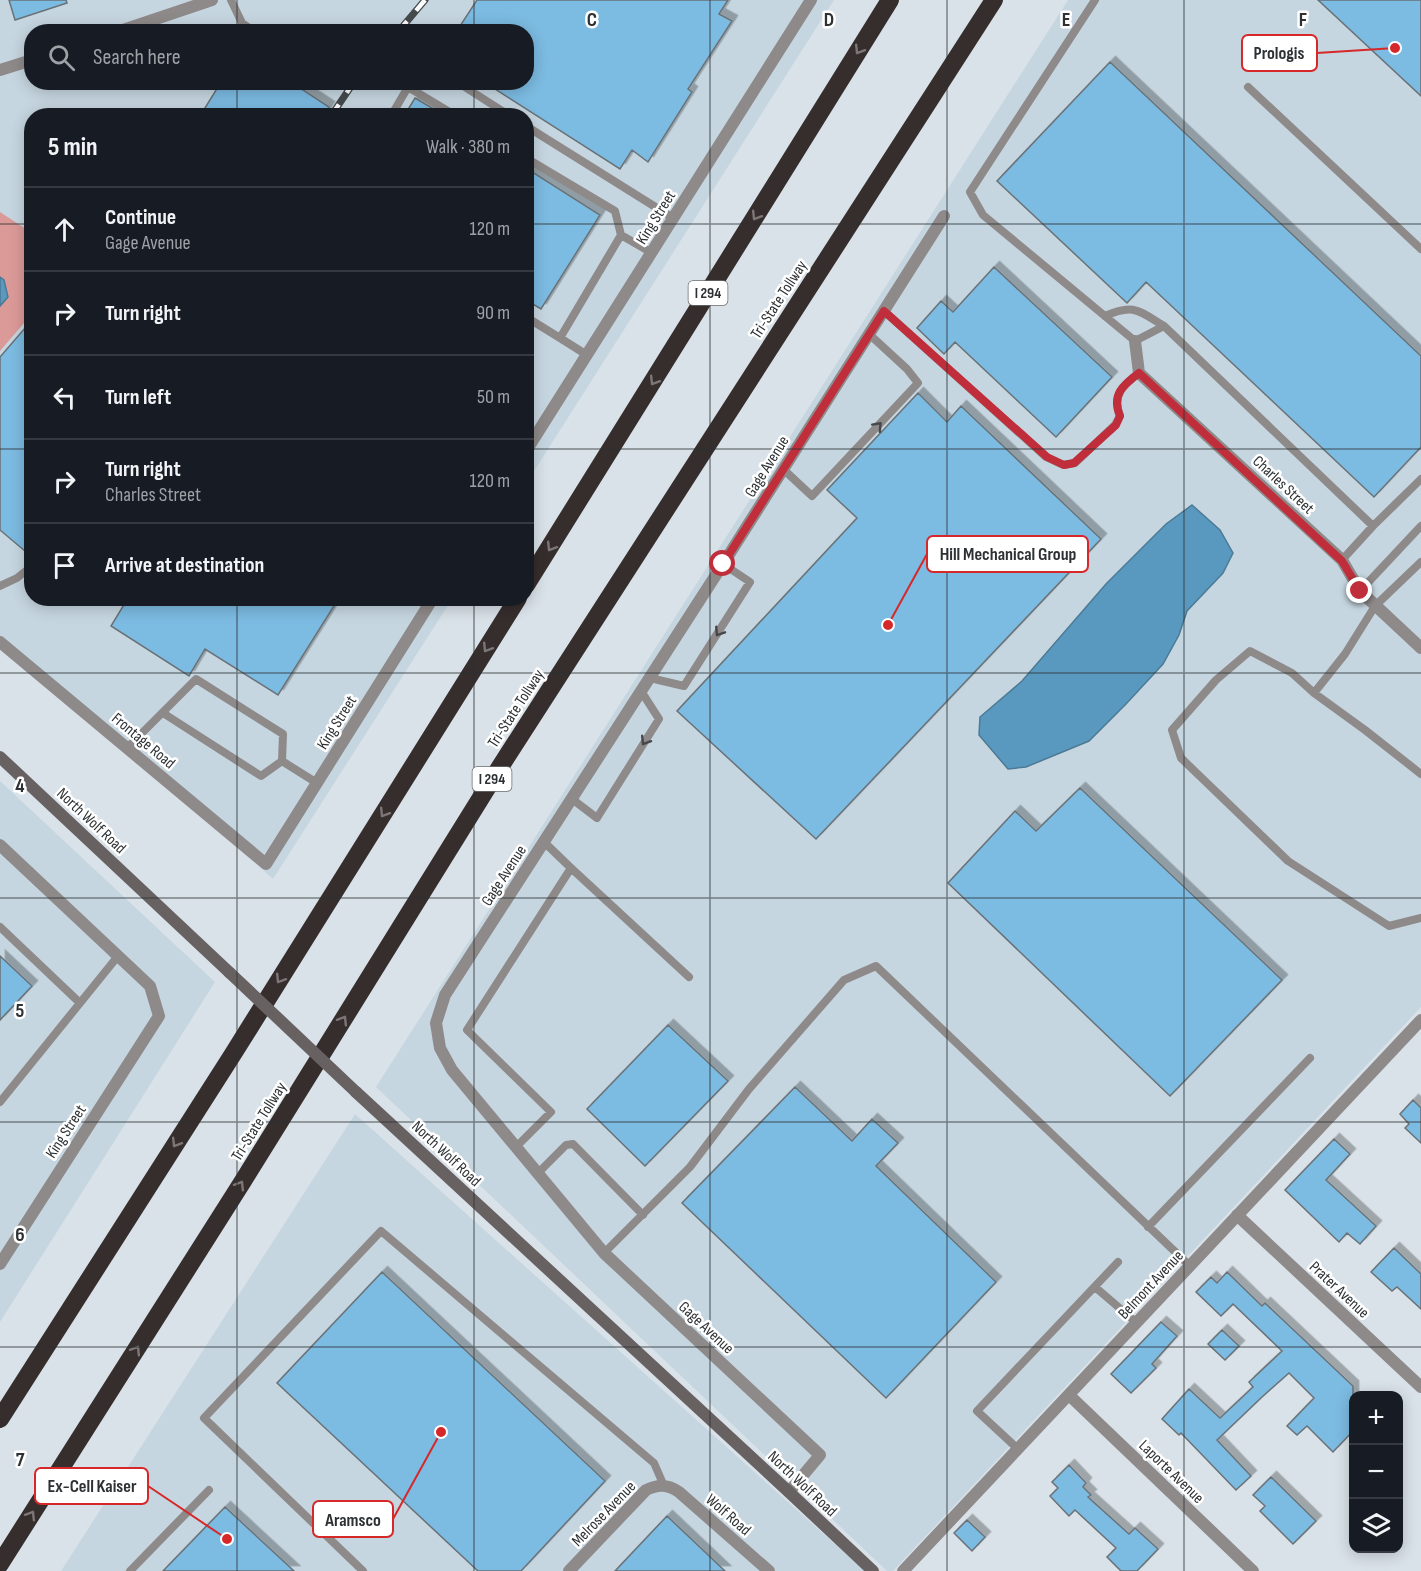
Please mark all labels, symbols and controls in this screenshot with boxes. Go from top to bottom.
text: C [587,8,597,32]
text: D [824,8,834,32]
text: E [1062,8,1070,32]
text: F [1299,8,1307,32]
search box [24,24,534,90]
callout: Prologis [1242,35,1317,71]
icon: search [45,41,78,74]
one-way arrow [855,43,866,54]
text: Prologis [1254,43,1305,64]
text: Search here [93,44,180,71]
text: 5 min [48,132,98,163]
text: Walk · 380 m [426,135,510,159]
street label: King Street [632,187,680,248]
text: Continue [105,204,176,231]
one-way arrow [753,209,764,220]
icon: ahead [48,213,81,246]
text: 120 m [470,217,510,241]
text: Gage Avenue [105,231,191,255]
street label: Tri-State Tollway [747,257,812,342]
road number: I 294 [688,281,728,305]
icon: right [48,297,81,330]
text: Turn right [105,300,181,327]
text: 90 m [476,301,510,325]
one-way arrow [649,375,661,385]
icon: left [48,381,81,414]
text: Turn left [105,384,171,411]
text: 50 m [477,385,510,409]
one-way arrow [871,423,882,433]
street label: Gage Avenue [741,433,793,501]
street label: Charles Street [1248,452,1318,518]
text: Turn right [105,456,181,483]
icon: right [48,465,81,498]
text: 120 m [470,469,510,493]
text: Charles Street [105,483,201,507]
callout: Hill Mechanical Group [927,536,1088,572]
one-way arrow [546,541,558,551]
text: Hill Mechanical Group [940,544,1077,565]
icon: arrive [48,549,81,582]
route start [709,550,735,576]
text: Arrive at destination [105,552,264,579]
route end [1346,577,1372,603]
one-way arrow [714,626,726,636]
one-way arrow [483,642,495,652]
street label: Tri-State Tollway [484,666,549,751]
street label: King Street [313,692,361,753]
street label: Frontage Road [107,709,179,773]
one-way arrow [641,735,653,745]
road number: I 294 [472,767,512,791]
text: 4 [15,774,25,798]
street label: North Wolf Road [53,784,129,858]
one-way arrow [379,807,391,817]
street label: Gage Avenue [478,842,531,910]
one-way arrow [277,972,288,983]
text: 5 [16,999,25,1023]
one-way arrow [336,1016,348,1026]
street label: Tri-State Tollway [228,1079,291,1165]
street label: King Street [42,1101,91,1162]
street label: North Wolf Road [408,1117,484,1191]
one-way arrow [172,1137,183,1148]
one-way arrow [233,1181,245,1191]
text: 6 [15,1223,25,1247]
street label: Belmont Avenue [1114,1247,1188,1323]
street label: Prater Avenue [1305,1258,1373,1323]
street label: Gage Avenue [674,1298,737,1358]
one-way arrow [128,1346,140,1356]
map controls [1349,1391,1403,1553]
button: + [1349,1391,1403,1445]
street label: Laporte Avenue [1135,1436,1207,1508]
button: − [1349,1445,1403,1499]
street label: North Wolf Road [764,1447,840,1521]
text: 7 [16,1448,25,1472]
callout: Ex-Cell Kaiser [35,1468,148,1504]
text: Ex-Cell Kaiser [48,1476,137,1497]
street label: Melrose Avenue [568,1477,640,1551]
street label: Wolf Road [702,1490,754,1540]
button: layers [1349,1499,1403,1553]
callout: Aramsco [313,1501,393,1537]
one-way arrow [24,1510,35,1521]
text: Aramsco [324,1510,381,1531]

